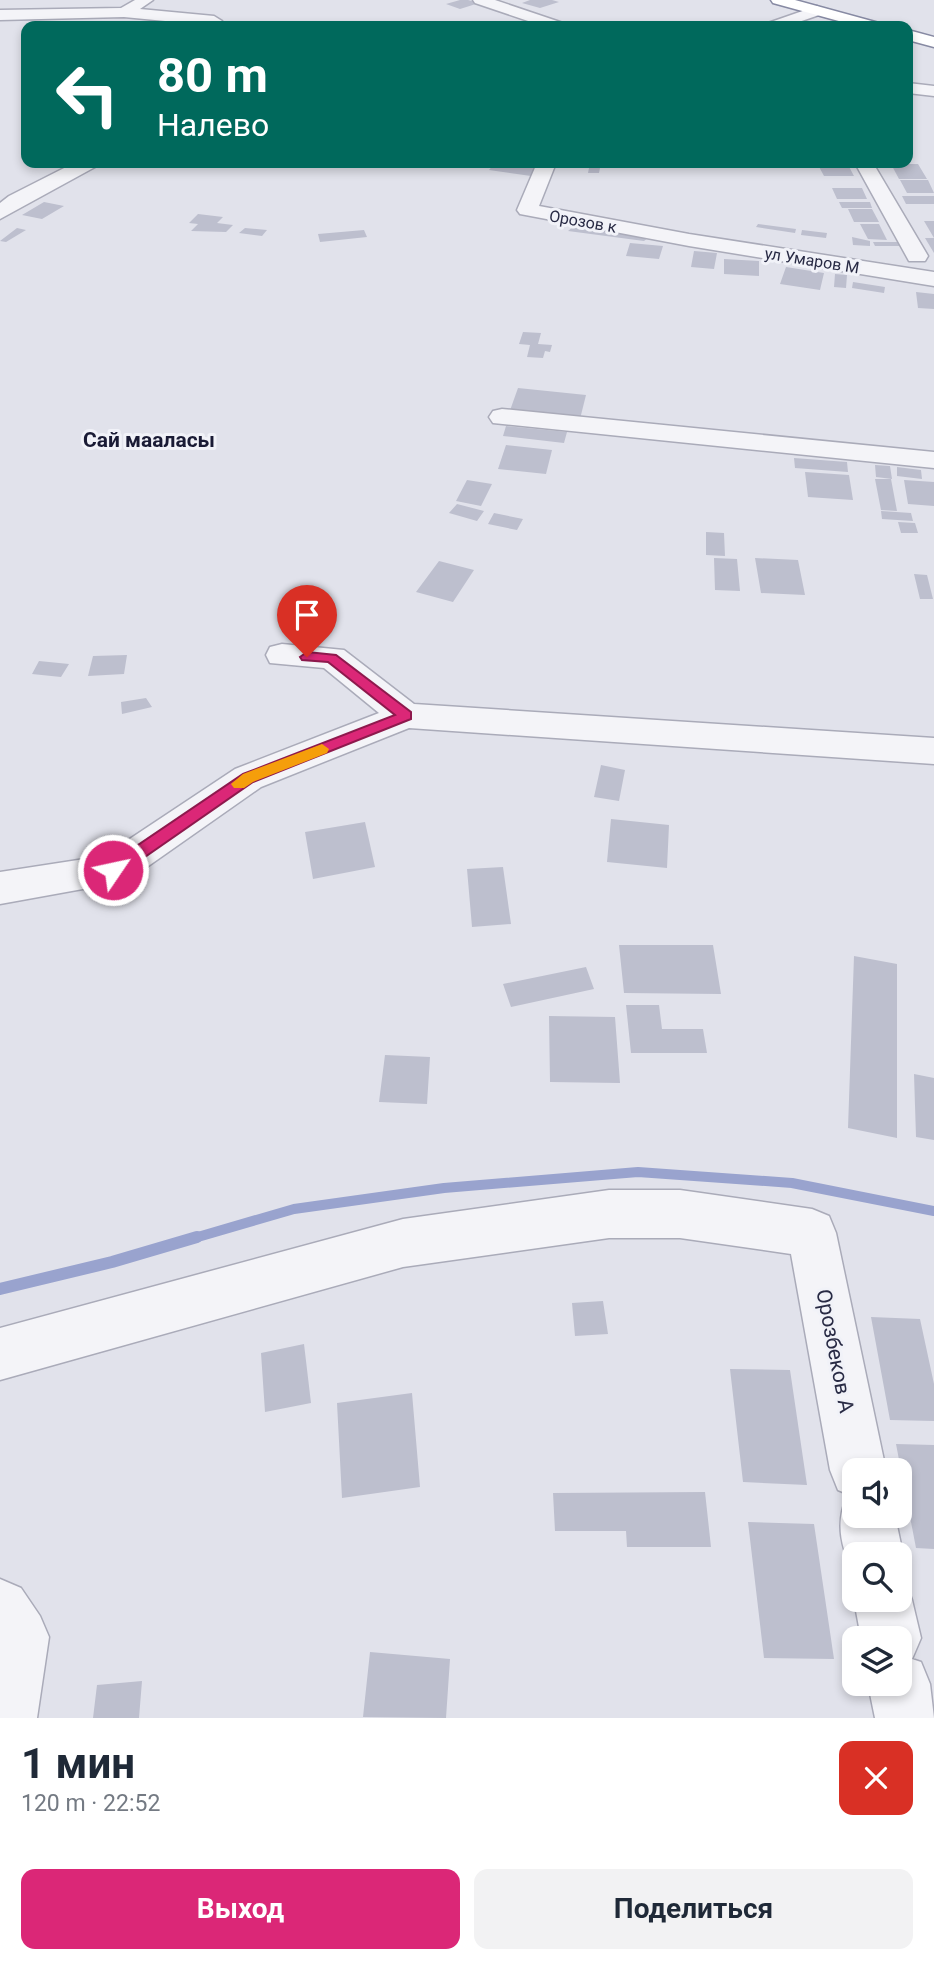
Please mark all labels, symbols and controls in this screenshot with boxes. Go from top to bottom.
text: 80 m [157,47,268,104]
icon: left [42,49,133,140]
text: Налево [157,106,269,144]
street label: Орозов к [548,206,618,237]
street label: ул Умаров М [763,244,861,277]
district label: Сай мааласы [83,428,215,452]
pin [277,585,337,657]
icon: arrive [288,596,326,634]
position arrow [76,833,150,907]
street label: Орозбеков А [811,1287,859,1415]
map controls [842,1458,912,1696]
button: sound [842,1458,912,1528]
button: search [842,1542,912,1612]
button: layers [842,1626,912,1696]
text: 1 мин [21,1739,135,1788]
button: close [839,1741,913,1815]
text: 120 m · 22:52 [21,1790,160,1817]
button: Выход [21,1869,460,1949]
button: Поделиться [474,1869,913,1949]

